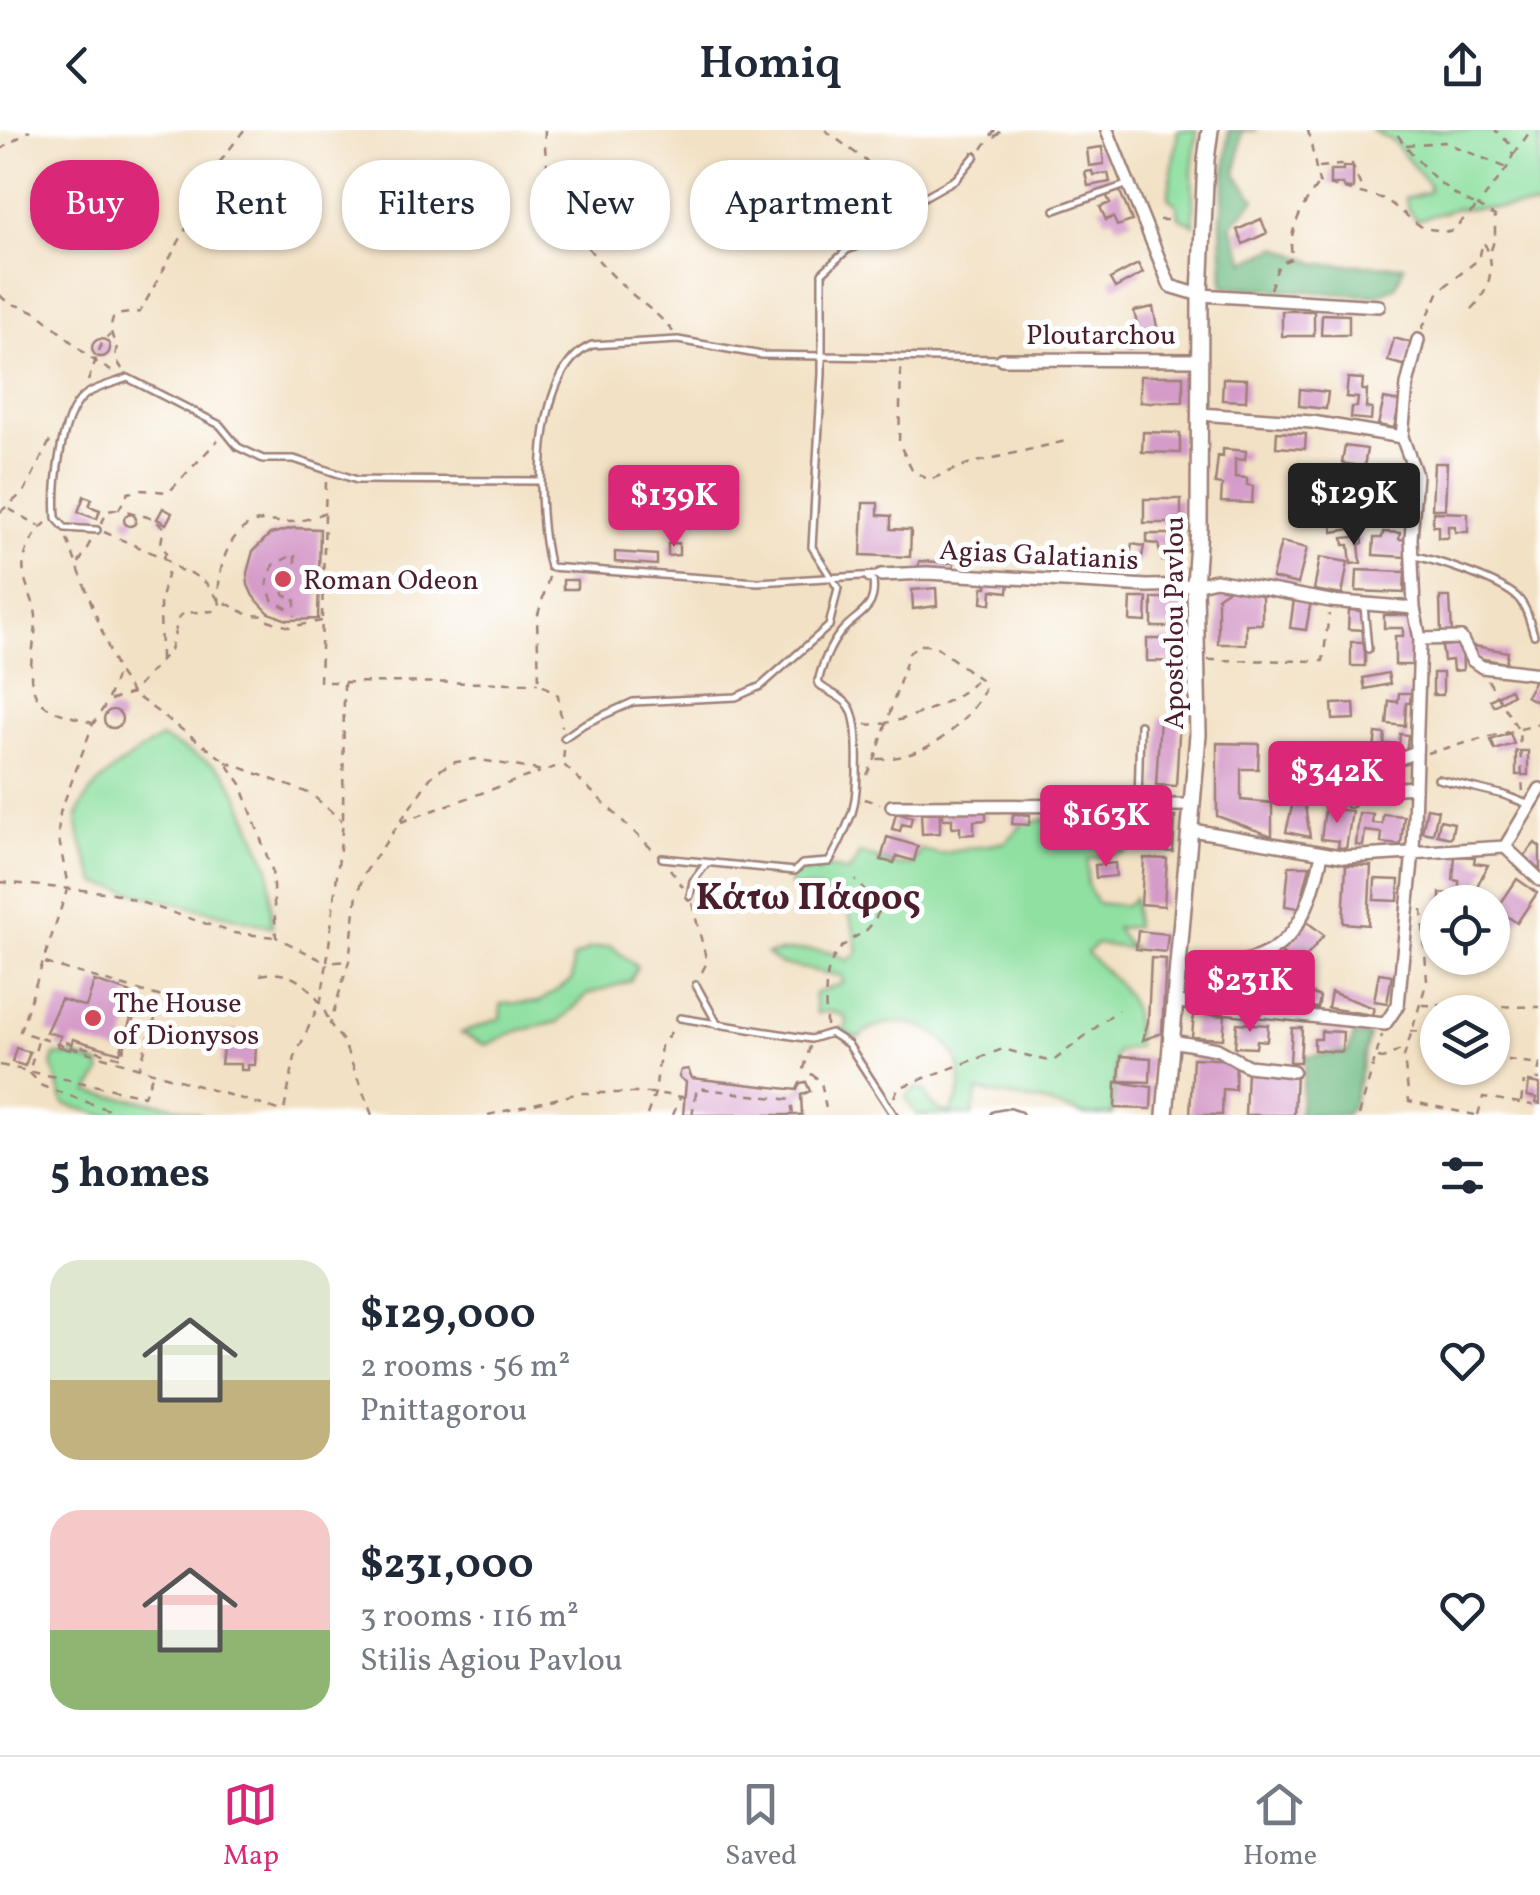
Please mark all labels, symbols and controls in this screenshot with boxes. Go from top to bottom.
text: Homiq [699,34,841,97]
icon: back [50,38,105,93]
icon: share [1435,38,1490,93]
chip: Buy [30,160,159,250]
chip: Rent [179,160,322,250]
chip: Filters [342,160,510,250]
chip: New [530,160,670,250]
chip: Apartment [690,160,928,250]
street label: Ploutarchou [1026,317,1176,356]
pin: $129K [1284,463,1424,548]
pin: $139K [604,465,744,550]
text: $129K [1310,473,1398,517]
text: $139K [630,475,718,519]
street label: Apostolou Pavlou [1156,516,1195,730]
street label: Agias Galatianis [938,532,1140,581]
place label: Roman Odeon [303,562,479,601]
marker: Roman Odeon [272,568,294,590]
pin: $342K [1267,741,1407,826]
text: $342K [1290,751,1384,795]
pin: $163K [1036,785,1176,870]
text: $163K [1062,795,1150,839]
district label: Κάτω Πάφος [696,873,920,926]
map controls [1420,885,1510,1085]
button: locate [1420,885,1510,975]
pin: $231K [1180,950,1320,1035]
text: $231K [1207,960,1293,1004]
place label: The House of Dionysos [113,985,259,1056]
button: layers [1420,995,1510,1085]
marker: The House of Dionysos [82,1007,104,1029]
text: 5 homes [50,1146,210,1205]
icon: filters [1435,1148,1490,1203]
text: $129,000 [360,1287,536,1346]
icon: home [130,1300,250,1420]
icon: heart [1435,1333,1490,1388]
text: 2 rooms · 56 m² [360,1346,570,1390]
text: Pnittagorou [360,1390,527,1434]
text: $231,000 [360,1537,534,1596]
icon: home [130,1550,250,1670]
icon: heart [1435,1583,1490,1638]
text: 3 rooms · 116 m² [360,1596,579,1640]
text: Stilis Agiou Pavlou [360,1640,623,1684]
tab: Map [223,1777,279,1876]
tab: Saved [725,1777,797,1876]
tab: Home [1243,1777,1317,1876]

